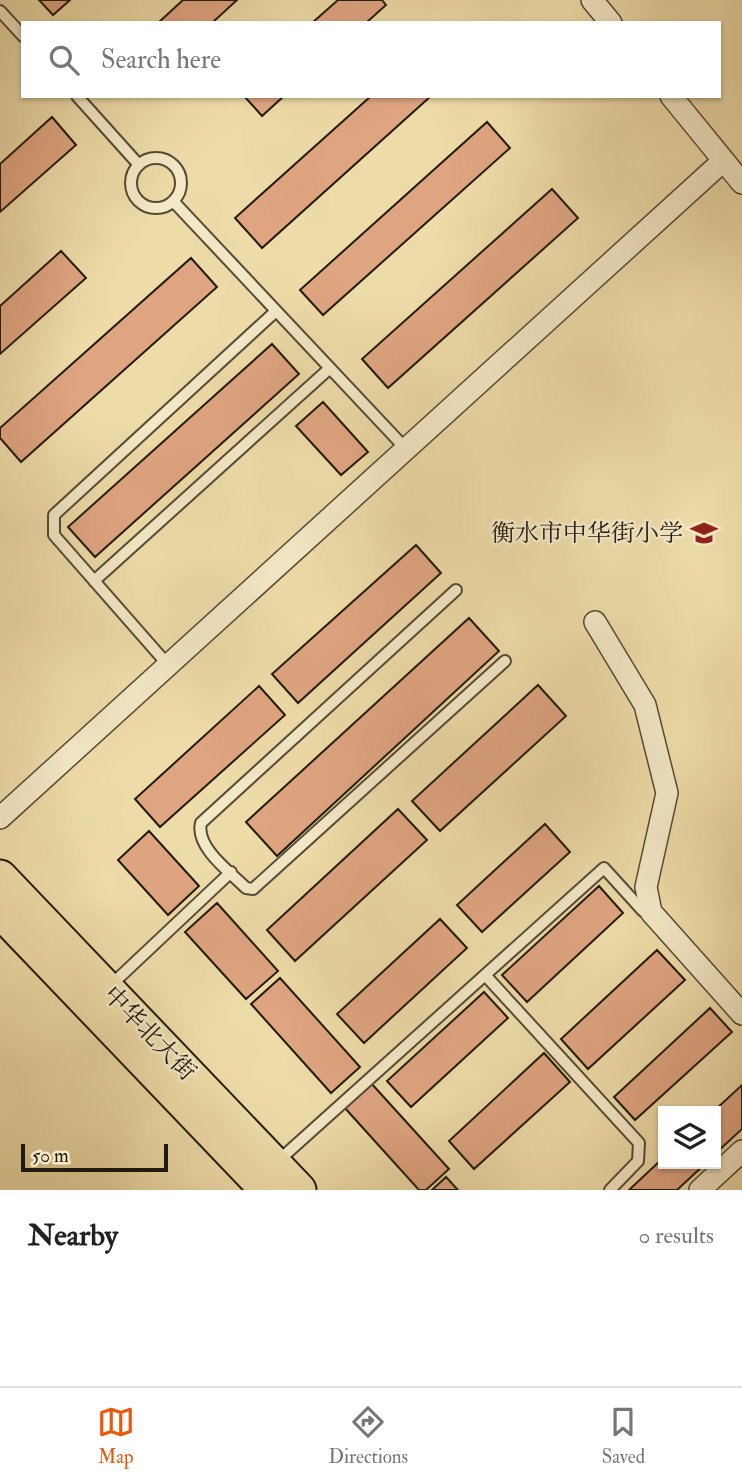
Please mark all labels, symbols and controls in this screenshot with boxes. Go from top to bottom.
search box [21,21,721,98]
icon: search [45,41,83,79]
text: Search here [101,44,221,76]
place label: 衡水市中华街小学 [491,518,683,549]
school or university icon: 衡水市中华街小学 [689,518,719,548]
street label: 中华北大街 [97,979,202,1087]
map controls [658,1106,721,1169]
button: layers [658,1106,721,1169]
scale bar [21,1141,168,1173]
text: 50 m [32,1144,69,1168]
text: Nearby [28,1217,118,1254]
text: 0 results [638,1221,714,1250]
tab: Map [97,1403,135,1469]
tab: Directions [328,1403,408,1469]
tab: Saved [602,1403,645,1469]

